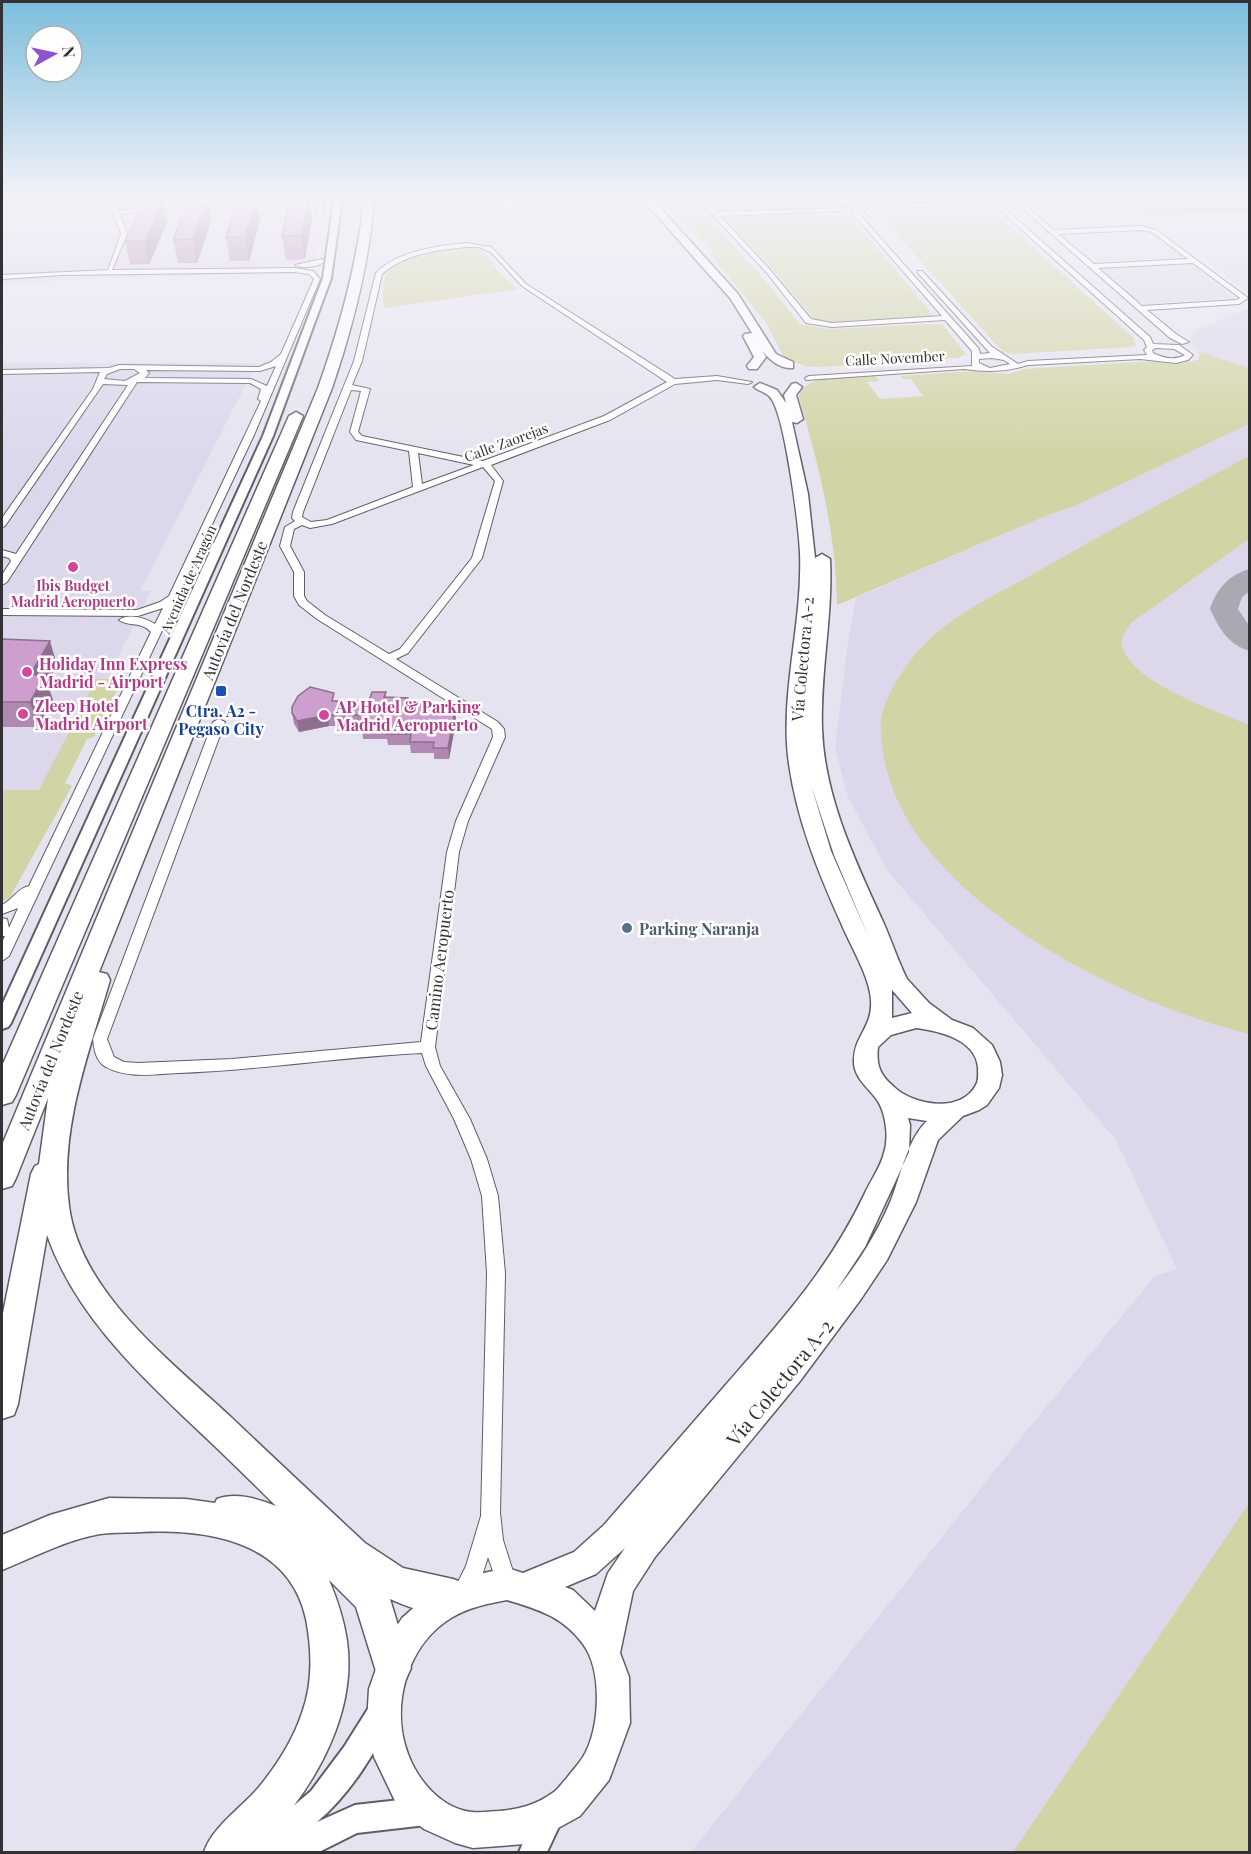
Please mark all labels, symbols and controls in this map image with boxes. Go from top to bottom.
north arrow [24,24,84,84]
text: N [58,45,81,59]
street label: Calle November [845,346,946,370]
street label: Calle Zaorejas [461,418,551,466]
street label: Avenida de Aragón [155,521,221,637]
street label: Autovía del Nordeste [196,537,272,684]
marker: Ibis Budget Madrid Aeropuerto [66,560,80,574]
place label: Ibis Budget Madrid Aeropuerto [11,576,135,611]
street label: Vía Colectora A-2 [786,596,818,723]
place label: Holiday Inn Express Madrid - Airport [39,653,188,692]
marker: Holiday Inn Express Madrid - Airport [20,665,34,679]
marker: Ctra. A2 - Pegaso City [214,684,228,698]
place label: Zleep Hotel Madrid Airport [35,695,148,734]
place label: AP Hotel & Parking Madrid Aeropuerto [335,696,480,735]
place label: Ctra. A2 - Pegaso City [178,700,264,739]
marker: Zleep Hotel Madrid Airport [16,707,30,721]
marker: AP Hotel & Parking Madrid Aeropuerto [317,708,331,722]
street label: Camino Aeropuerto [420,888,458,1032]
place label: Parking Naranja [639,918,760,939]
marker: Parking Naranja [620,921,634,935]
street label: Autovía del Nordeste [12,987,88,1134]
street label: Vía Colectora A-2 [719,1313,839,1452]

